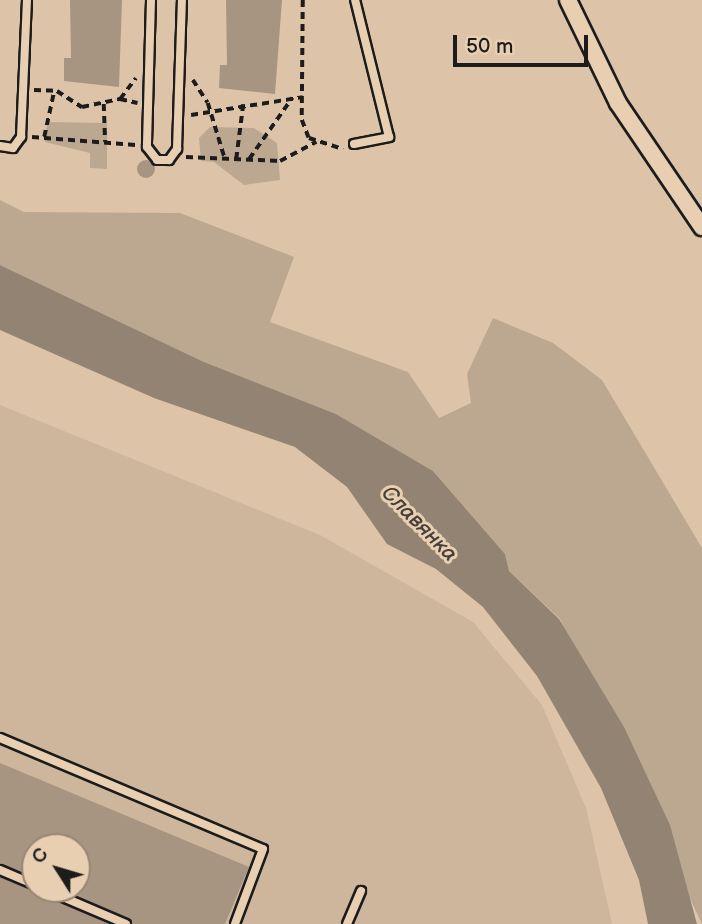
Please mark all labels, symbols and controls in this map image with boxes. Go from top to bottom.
scale bar [457,21,592,65]
text: 50 m [466,34,513,59]
water label: Славянка [376,481,462,567]
north arrow [21,833,91,903]
text: С [27,844,54,868]

